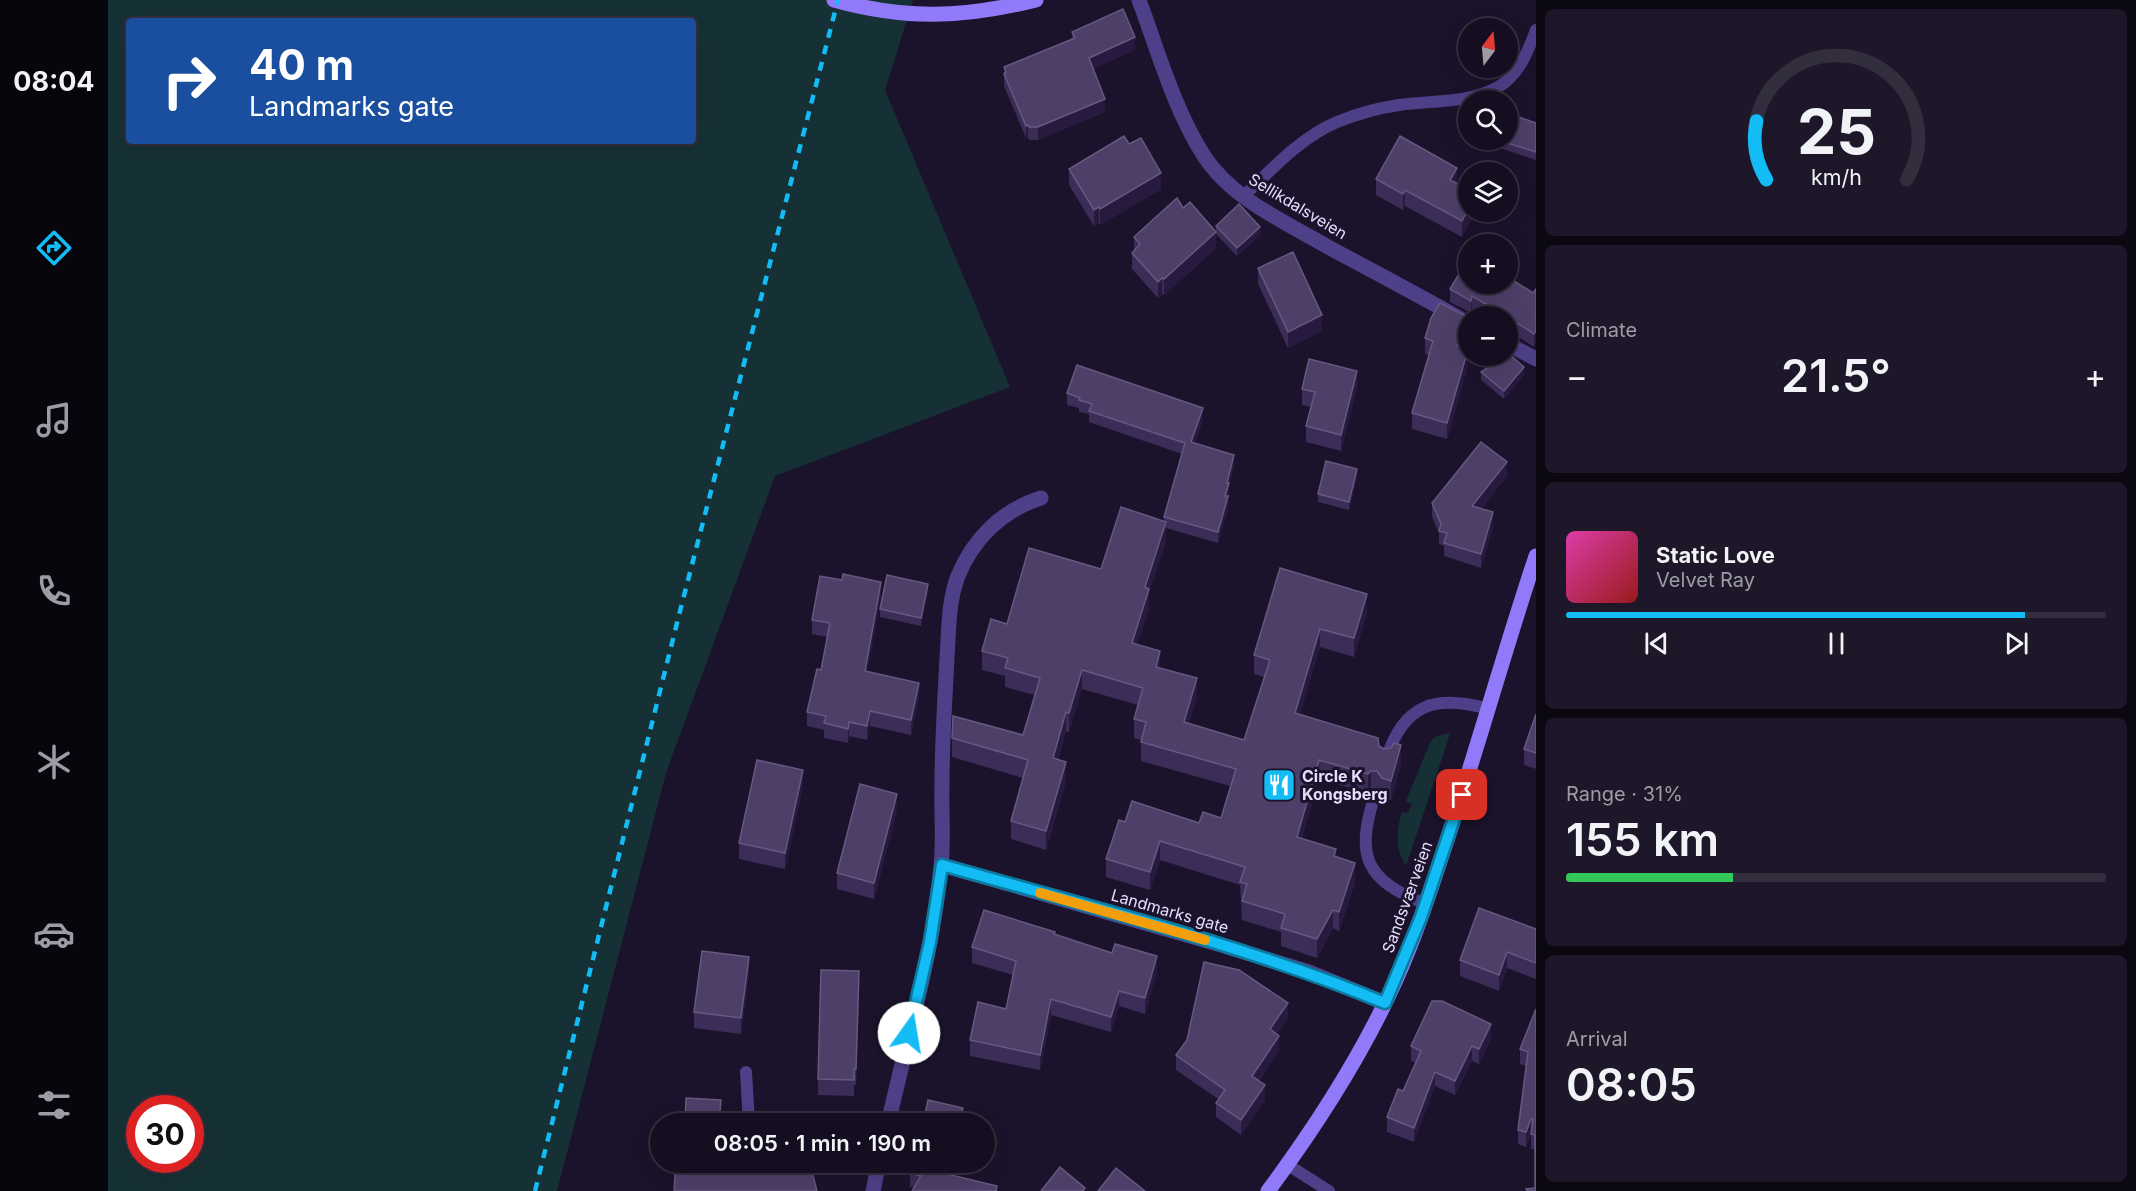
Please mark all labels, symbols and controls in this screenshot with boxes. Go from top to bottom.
north arrow [1458,18,1518,78]
map controls [1458,18,1518,366]
text: 40 m [249,39,354,90]
icon: right [150,42,228,120]
text: 08:04 [13,65,95,98]
text: Landmarks gate [249,90,454,123]
button: search [1458,90,1518,150]
text: 25 [1796,94,1876,169]
button: layers [1458,162,1518,222]
text: km/h [1811,164,1861,190]
street label: Sellikdalsveien [1245,169,1351,243]
icon: directions [33,227,75,269]
button: + [1458,234,1518,294]
button: − [1458,306,1518,366]
text: Climate [1566,318,1637,342]
text: 21.5° [1781,348,1891,403]
text: − [1566,356,1588,396]
text: + [2084,356,2106,396]
icon: music [33,399,75,441]
text: Static Love [1656,542,1775,568]
text: Velvet Ray [1656,568,1755,592]
icon: phone [33,570,75,612]
icon: previous [1640,627,1673,660]
icon: pause [1820,627,1853,660]
icon: next [2000,627,2033,660]
icon: climate [33,741,75,783]
place label: Circle K Kongsberg [1302,766,1388,804]
restaurant icon: Circle K Kongsberg [1261,767,1297,803]
pin [1436,769,1487,820]
icon: arrive [1445,778,1478,811]
text: Range · 31% [1566,782,1683,806]
text: 155 km [1566,812,1719,867]
street label: Sandsværveien [1378,838,1436,956]
street label: Landmarks gate [1109,885,1231,937]
icon: car [33,913,75,955]
position arrow [877,1001,941,1065]
text: Arrival [1566,1027,1628,1051]
text: 08:05 [1566,1057,1697,1112]
icon: filters [33,1084,75,1126]
speed limit sign: 30 [126,1095,204,1173]
text: 08:05 · 1 min · 190 m [714,1130,931,1156]

